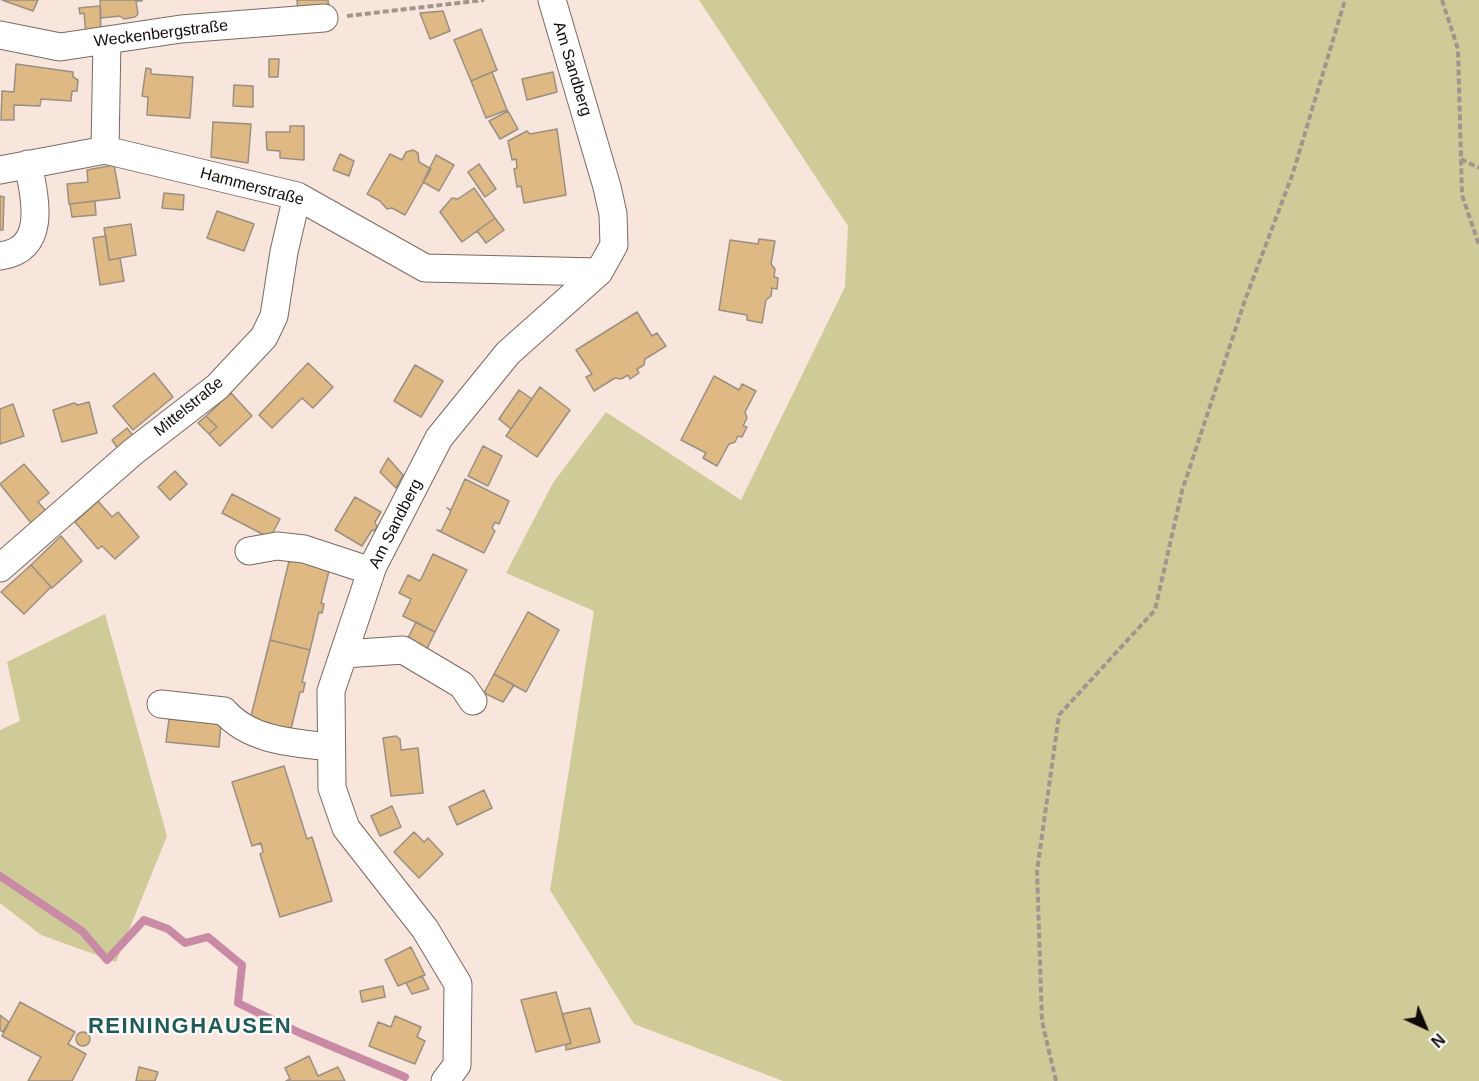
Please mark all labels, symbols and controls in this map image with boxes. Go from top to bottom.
street label: Weckenbergstraße [93,16,229,52]
street label: Am Sandberg [549,19,595,119]
street label: Hammerstraße [198,164,306,210]
street label: Mittelstraße [150,373,228,441]
street label: Am Sandberg [365,476,427,572]
north arrow [1395,997,1455,1057]
district label: REININGHAUSEN [88,1014,292,1040]
text: N [1428,1030,1448,1050]

